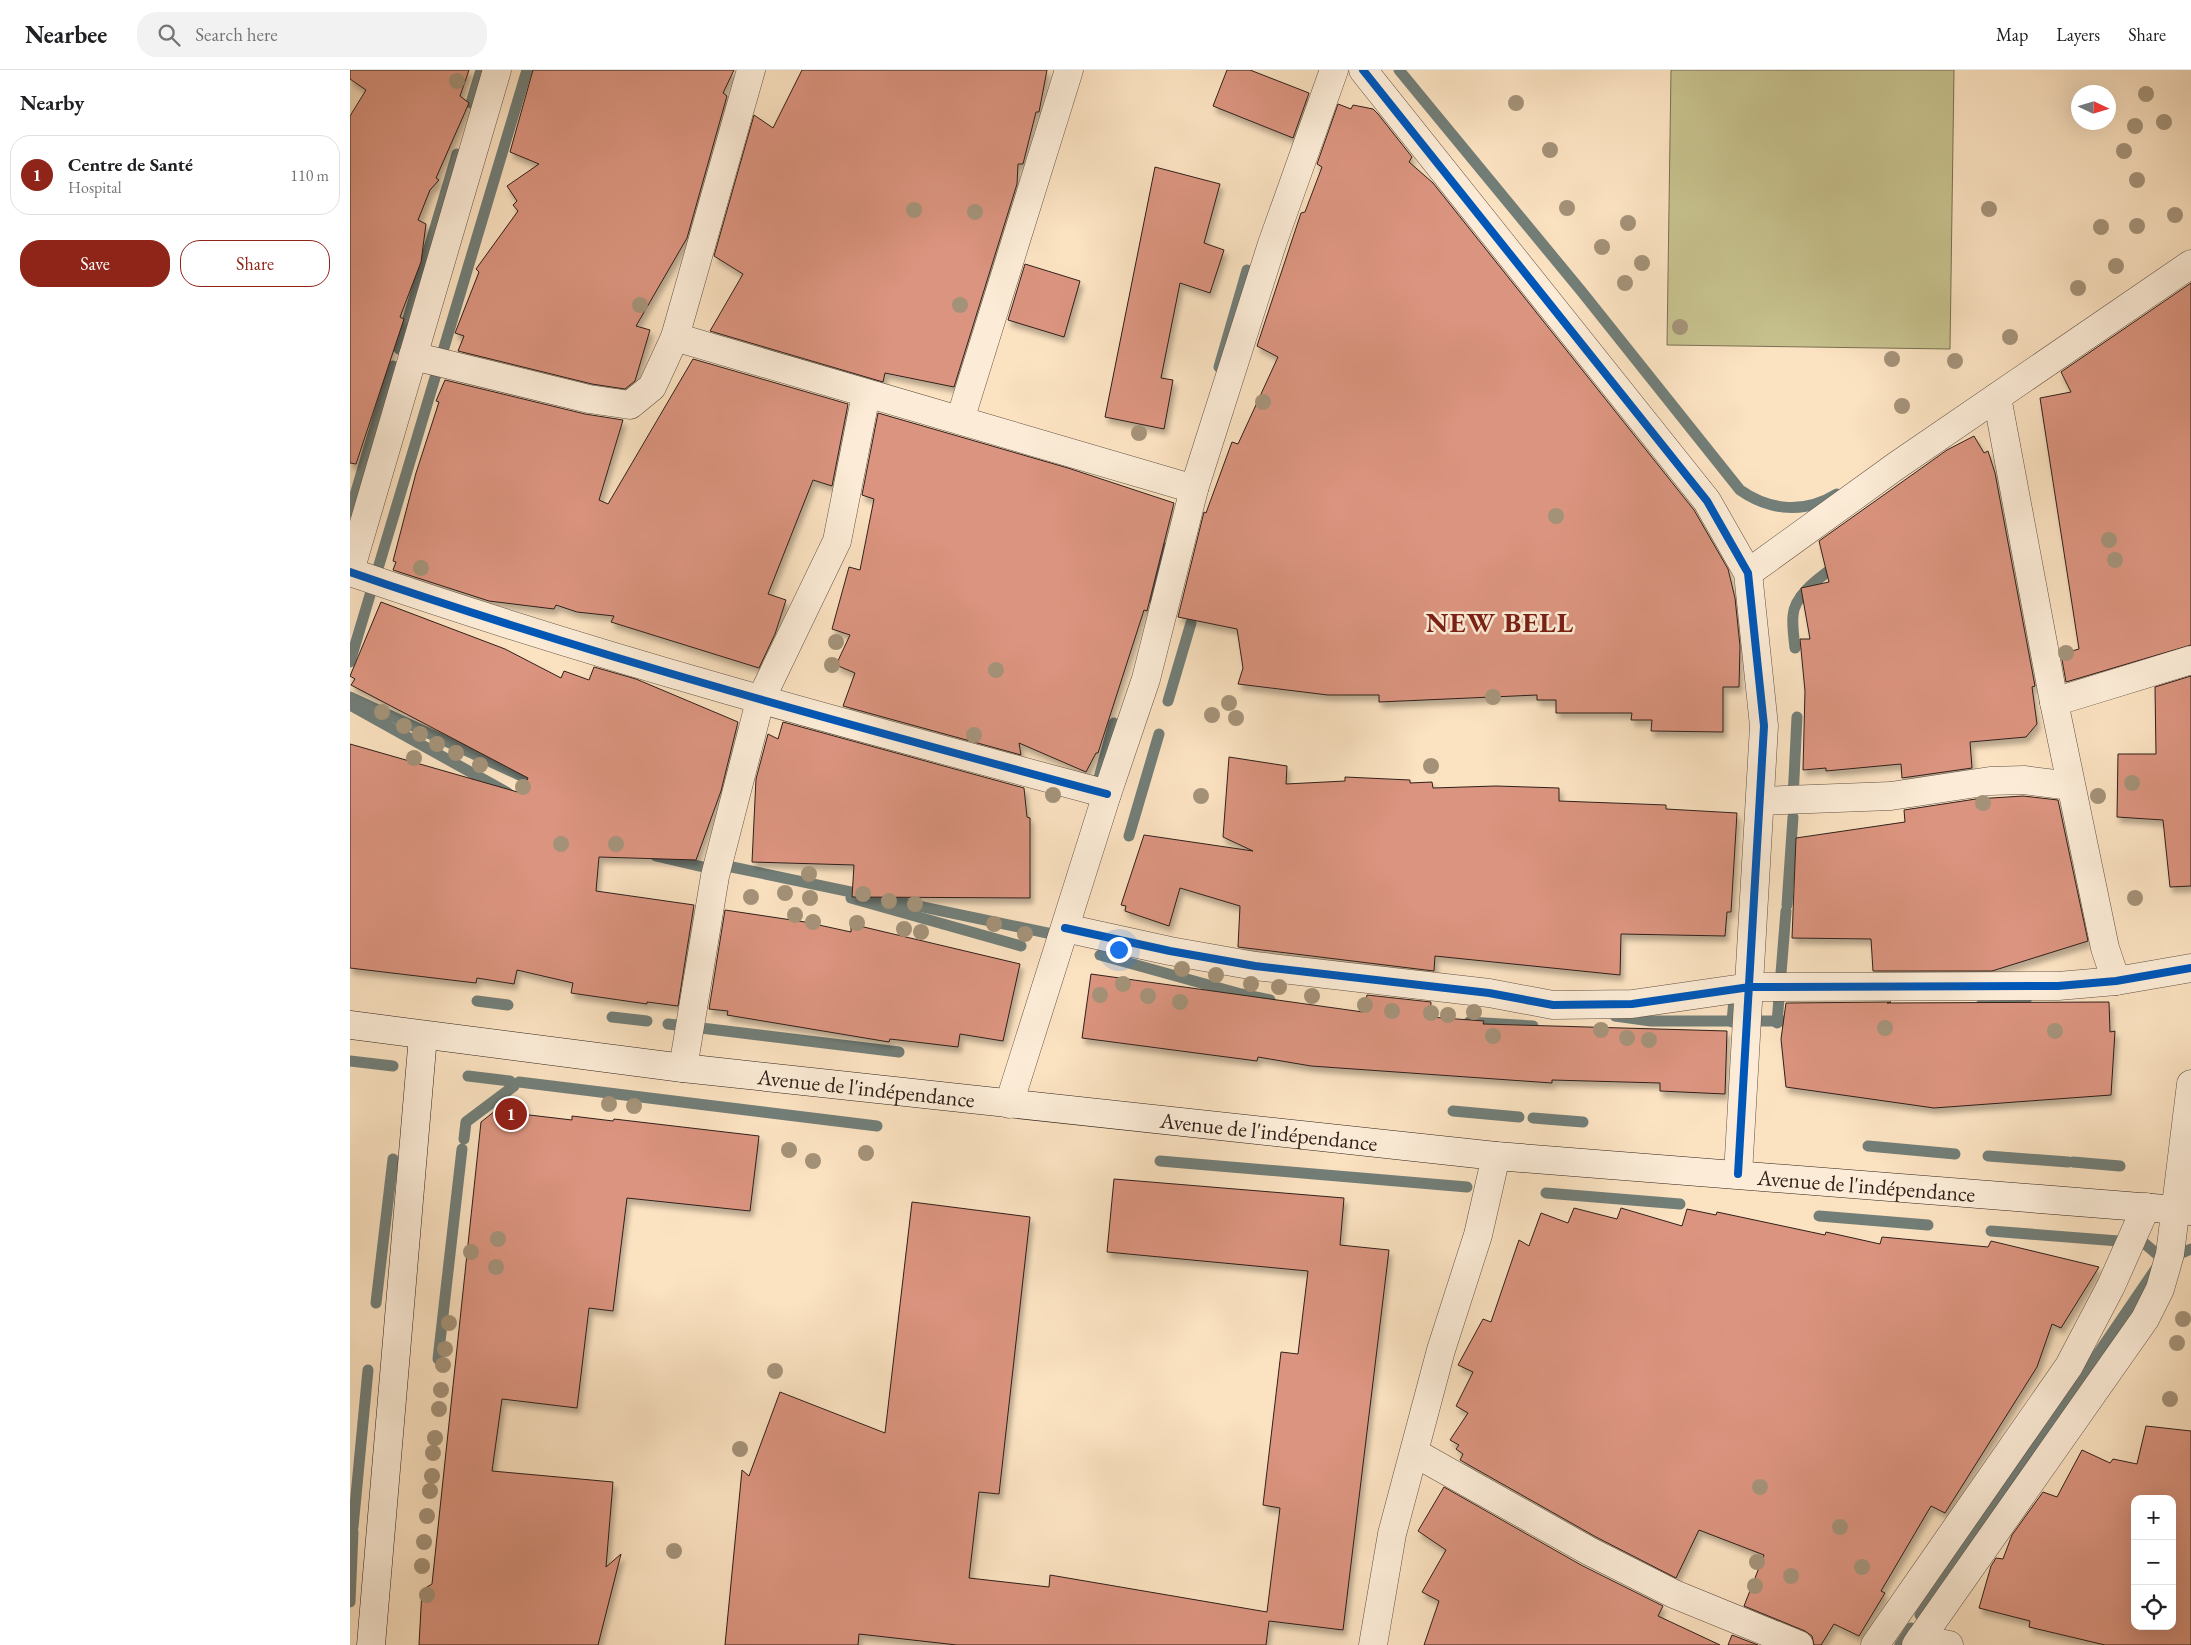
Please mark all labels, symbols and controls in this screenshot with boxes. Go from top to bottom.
search box [137,12,487,57]
text: Nearbee [25,19,107,50]
icon: search [155,21,183,49]
text: Search here [195,22,278,47]
text: Map [1996,23,2028,46]
text: Layers [2056,23,2100,46]
text: Share [2128,23,2166,46]
north arrow [2071,85,2116,130]
text: Nearby [20,89,84,116]
text: Centre de Santé [68,152,193,177]
text: 1 [33,165,41,186]
text: 110 m [290,165,329,186]
text: Hospital [68,177,122,198]
button: Save [20,240,170,287]
button: Share [180,240,330,287]
district label: NEW BELL [1426,604,1574,640]
your location [1106,937,1132,963]
street label: Avenue de l'indépendance [755,1062,977,1114]
pin: 1 [495,1095,527,1133]
street label: Avenue de l'indépendance [1158,1105,1379,1158]
street label: Avenue de l'indépendance [1755,1162,1977,1208]
map controls [2131,1495,2176,1630]
button: + [2131,1495,2176,1540]
button: − [2131,1540,2176,1585]
button: locate [2131,1585,2176,1630]

